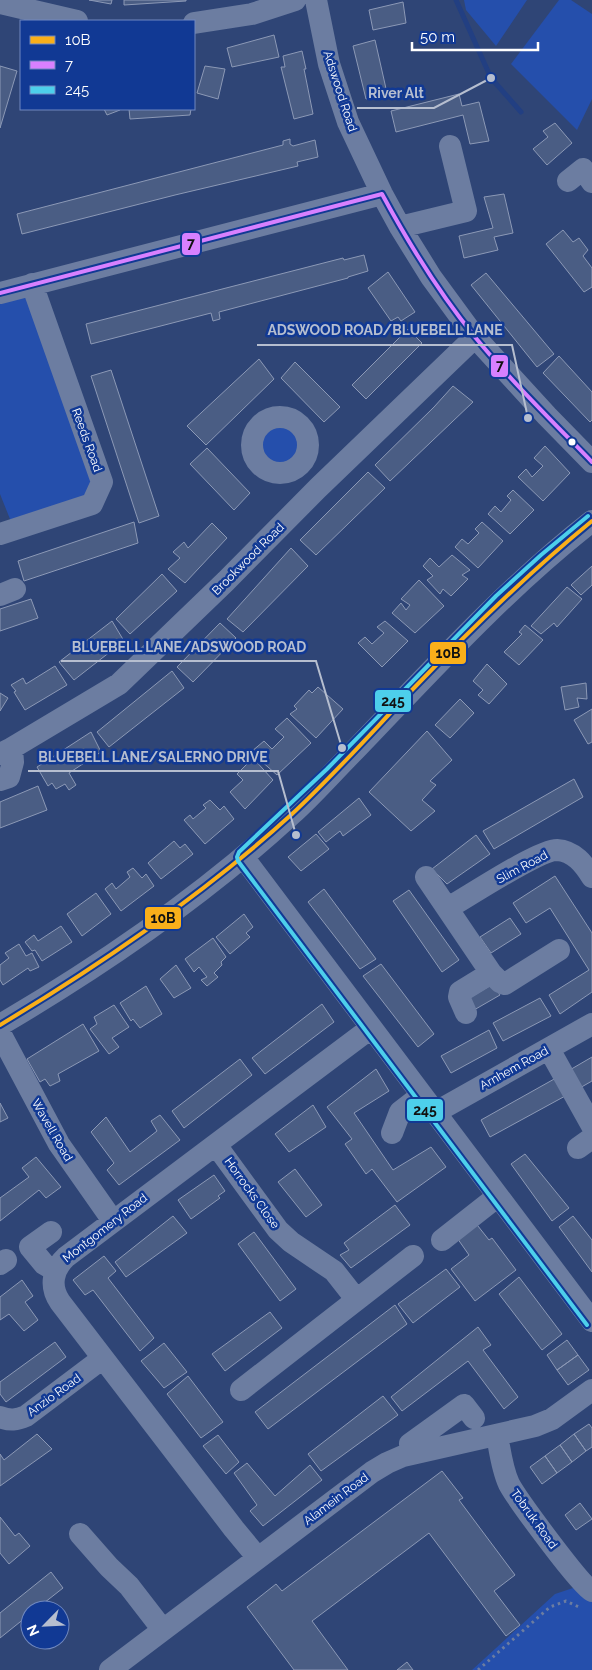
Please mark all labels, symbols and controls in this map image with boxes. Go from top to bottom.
legend [20,20,195,110]
scale bar [412,20,538,52]
text: 50 m [420,28,455,46]
text: 10B [65,31,91,49]
street label: Adswood Road [320,49,360,133]
text: 7 [65,56,73,74]
callout: River Alt [357,79,434,108]
text: 245 [65,81,89,99]
text: River Alt [368,85,425,101]
line badge: 7 [181,232,201,256]
text: 7 [187,235,195,251]
callout: ADSWOOD ROAD/BLUEBELL LANE [257,316,512,345]
text: ADSWOOD ROAD/BLUEBELL LANE [267,322,503,338]
line badge: 7 [490,354,509,378]
text: 7 [496,357,504,373]
street label: Reeds Road [69,406,105,474]
unlabelled marker [567,437,577,447]
street label: Brookwood Road [209,520,287,598]
callout: BLUEBELL LANE/ADSWOOD ROAD [61,632,316,661]
text: BLUEBELL LANE/ADSWOOD ROAD [72,639,306,655]
line badge: 10B [429,641,467,665]
text: 10B [435,645,461,661]
line badge: 245 [374,689,412,713]
text: 245 [381,693,405,709]
callout: BLUEBELL LANE/SALERNO DRIVE [28,742,278,771]
text: BLUEBELL LANE/SALERNO DRIVE [38,749,268,765]
street label: Slim Road [494,848,550,886]
line badge: 10B [144,906,182,930]
text: 10B [150,910,176,926]
street label: Arnhem Road [477,1043,551,1093]
street label: Wavell Road [29,1096,75,1164]
line badge: 245 [406,1098,444,1122]
text: 245 [413,1102,437,1118]
street label: Horrocks Close [221,1155,283,1231]
street label: Montgomery Road [60,1191,150,1265]
street label: Anzio Road [25,1371,83,1419]
street label: Alamein Road [301,1470,371,1528]
street label: Tobruk Road [508,1487,560,1551]
north arrow [20,1600,70,1650]
text: N [24,1622,43,1638]

